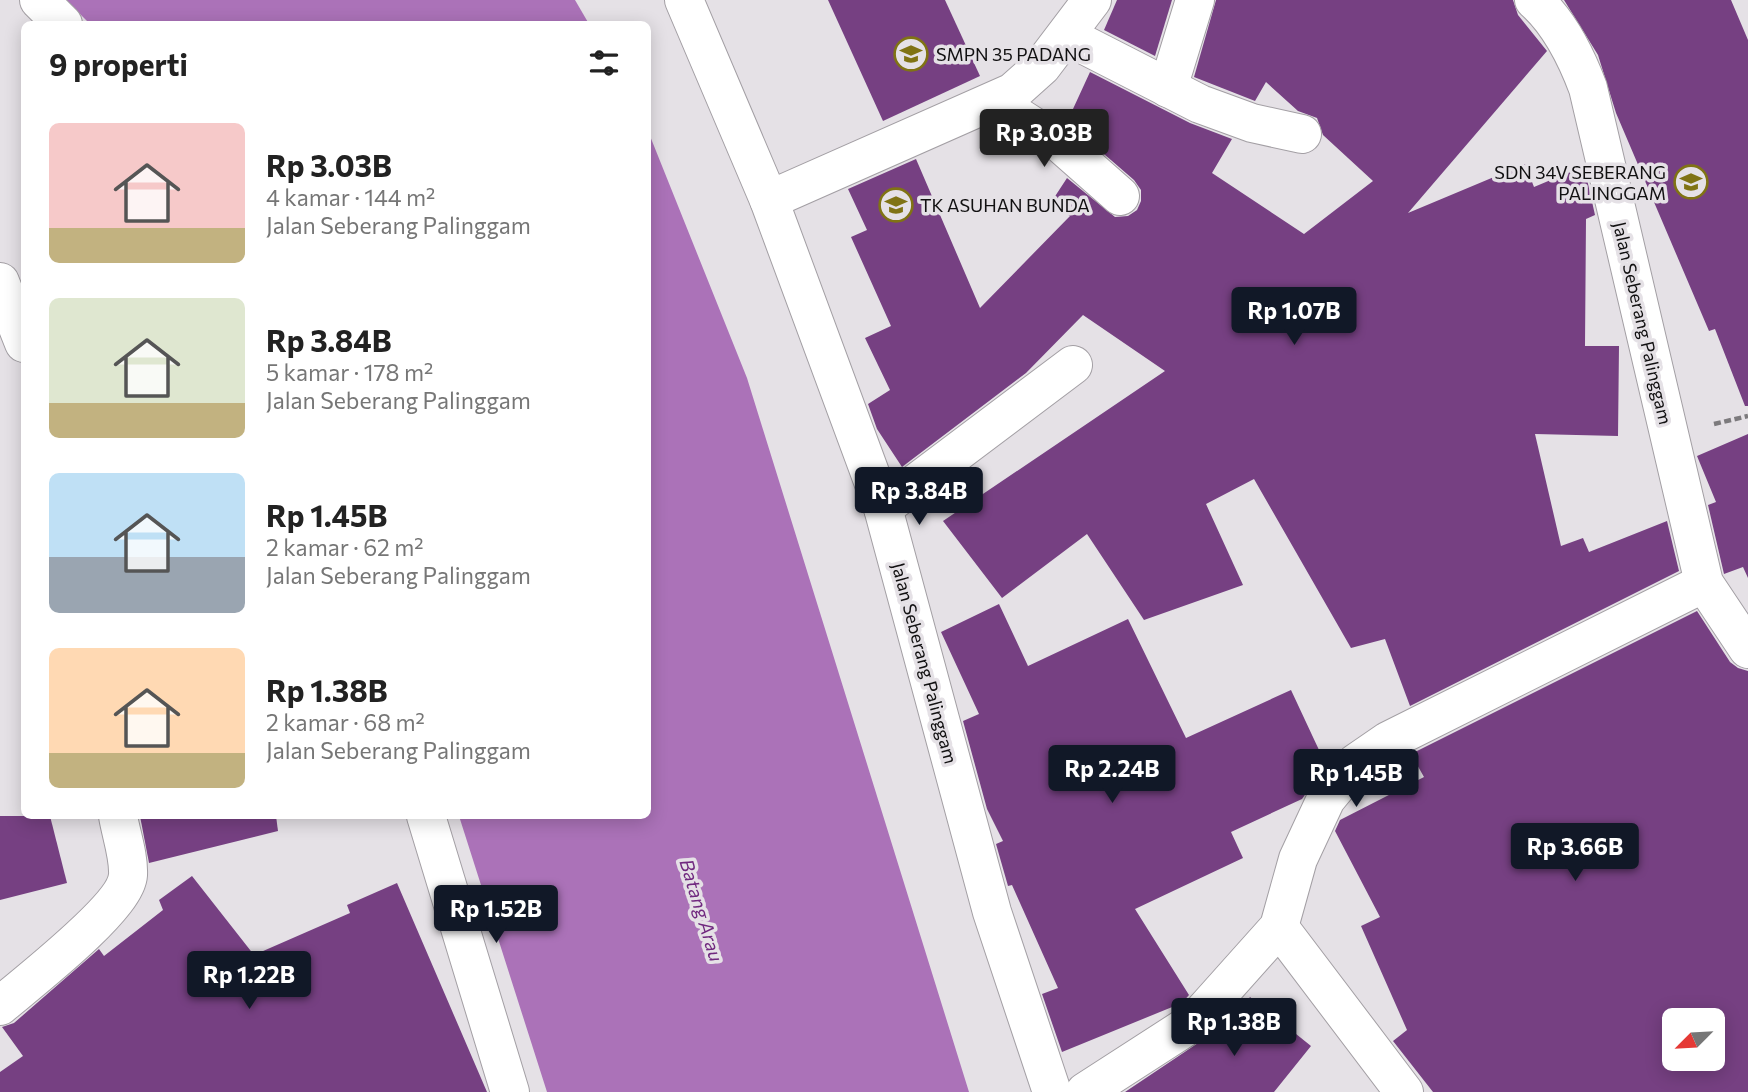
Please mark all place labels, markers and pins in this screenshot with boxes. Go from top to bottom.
school or university icon: SMPN 35 PADANG [892,35,930,73]
place label: SMPN 35 PADANG [936,43,1091,65]
pin: Rp 3.03B [972,110,1116,169]
place label: SDN 34V SEBERANG PALINGGAM [1494,161,1666,204]
school or university icon: SDN 34V SEBERANG PALINGGAM [1672,163,1710,201]
school or university icon: TK ASUHAN BUNDA [877,186,915,224]
place label: TK ASUHAN BUNDA [920,194,1090,216]
pin: Rp 1.07B [1222,288,1366,347]
pin: Rp 3.84B [847,468,991,527]
pin: Rp 2.24B [1040,746,1184,805]
pin: Rp 1.45B [1284,750,1428,809]
pin: Rp 3.66B [1503,824,1647,883]
pin: Rp 1.52B [424,886,568,945]
pin: Rp 1.22B [177,951,321,1011]
pin: Rp 1.38B [1162,998,1306,1058]

